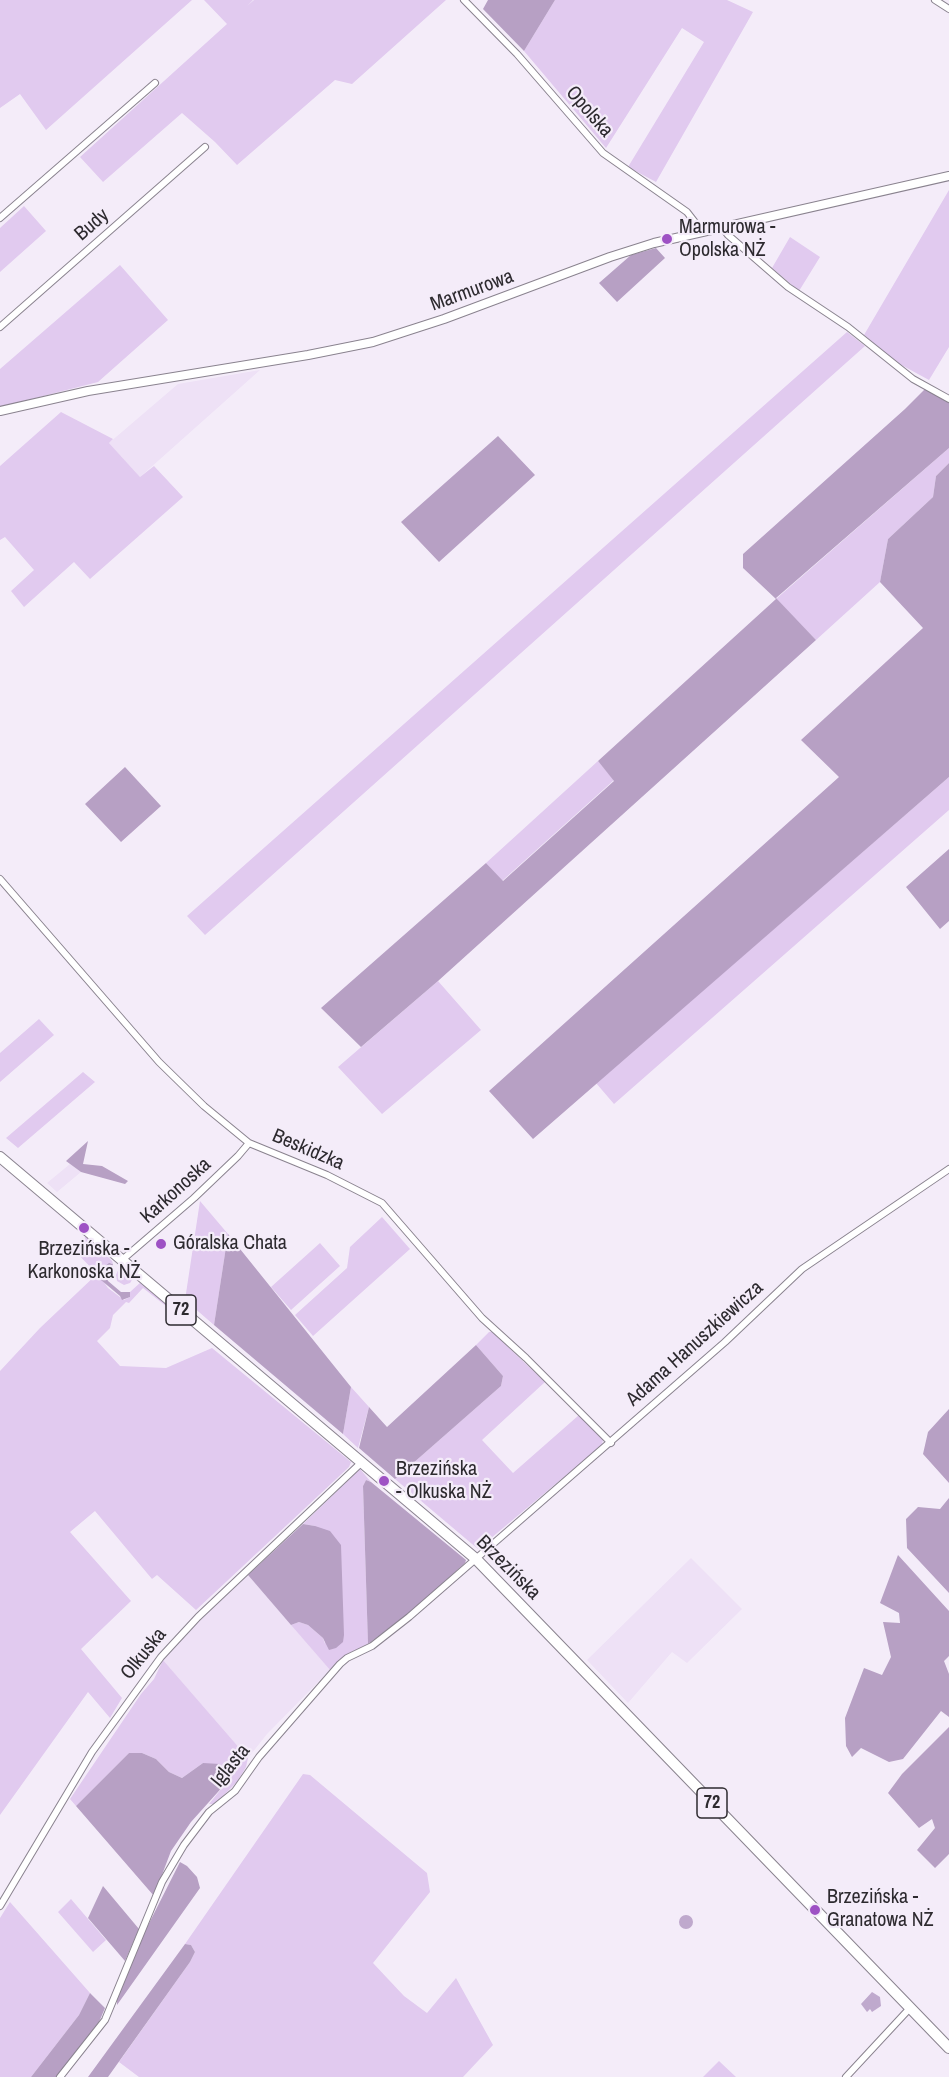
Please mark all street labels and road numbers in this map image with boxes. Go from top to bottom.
street label: Opolska [560,81,618,143]
street label: Budy [70,204,114,246]
street label: Marmurowa [427,265,517,317]
street label: Beskidzka [268,1124,348,1176]
street label: Karkonoska [136,1153,216,1229]
street label: Adama Hanuszkiewicza [622,1276,768,1412]
road number: 72 [166,1295,196,1325]
street label: Brzezińska [471,1531,545,1605]
street label: Olkuska [116,1623,172,1685]
street label: Iglasta [206,1740,256,1792]
road number: 72 [697,1788,727,1818]

